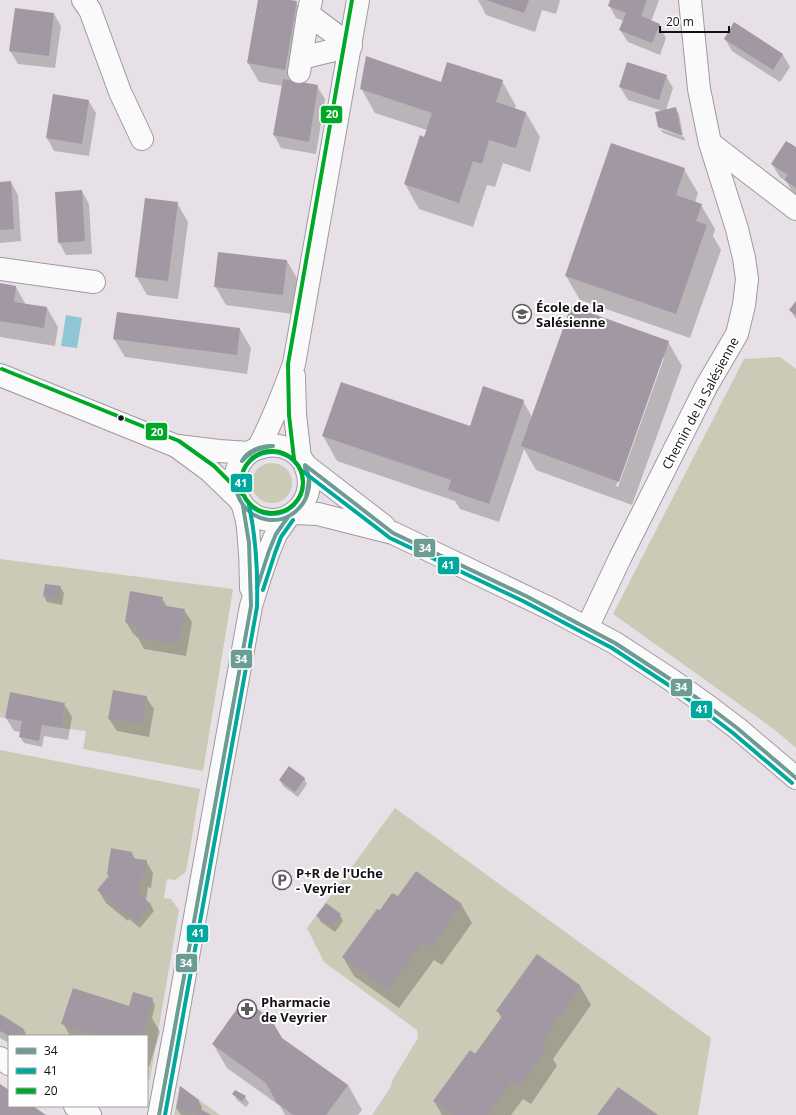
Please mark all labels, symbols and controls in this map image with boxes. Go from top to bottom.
scale bar [660,8,729,34]
text: 20 m [666,13,694,30]
line badge: 20 [320,105,343,124]
text: 20 [326,106,338,121]
place label: École de la Salésienne [536,298,606,331]
school or university icon: École de la Salésienne [511,303,533,325]
street label: Chemin de la Salésienne [657,334,743,472]
unlabelled marker [116,413,126,423]
line badge: 20 [145,422,168,441]
text: 20 [151,424,163,439]
line badge: 41 [230,473,253,493]
text: 41 [235,475,247,490]
line badge: 34 [413,538,436,558]
text: 34 [419,540,432,555]
line badge: 41 [437,556,460,575]
text: 41 [442,557,454,572]
line badge: 34 [230,649,253,669]
text: 34 [235,651,248,666]
line badge: 34 [670,678,693,697]
text: 34 [675,679,688,694]
line badge: 41 [690,700,713,719]
text: 41 [696,701,708,716]
place label: P+R de l'Uche - Veyrier [296,864,383,897]
parking icon: P+R de l'Uche - Veyrier [271,869,293,891]
line badge: 41 [186,924,209,943]
text: 41 [192,925,204,940]
line badge: 34 [175,953,198,973]
text: 34 [180,955,193,970]
place label: Pharmacie de Veyrier [261,993,331,1026]
pharmacy icon: Pharmacie de Veyrier [236,998,258,1020]
legend [8,1035,148,1107]
text: 34 [44,1042,58,1059]
text: 41 [44,1062,58,1079]
text: 20 [44,1082,58,1099]

